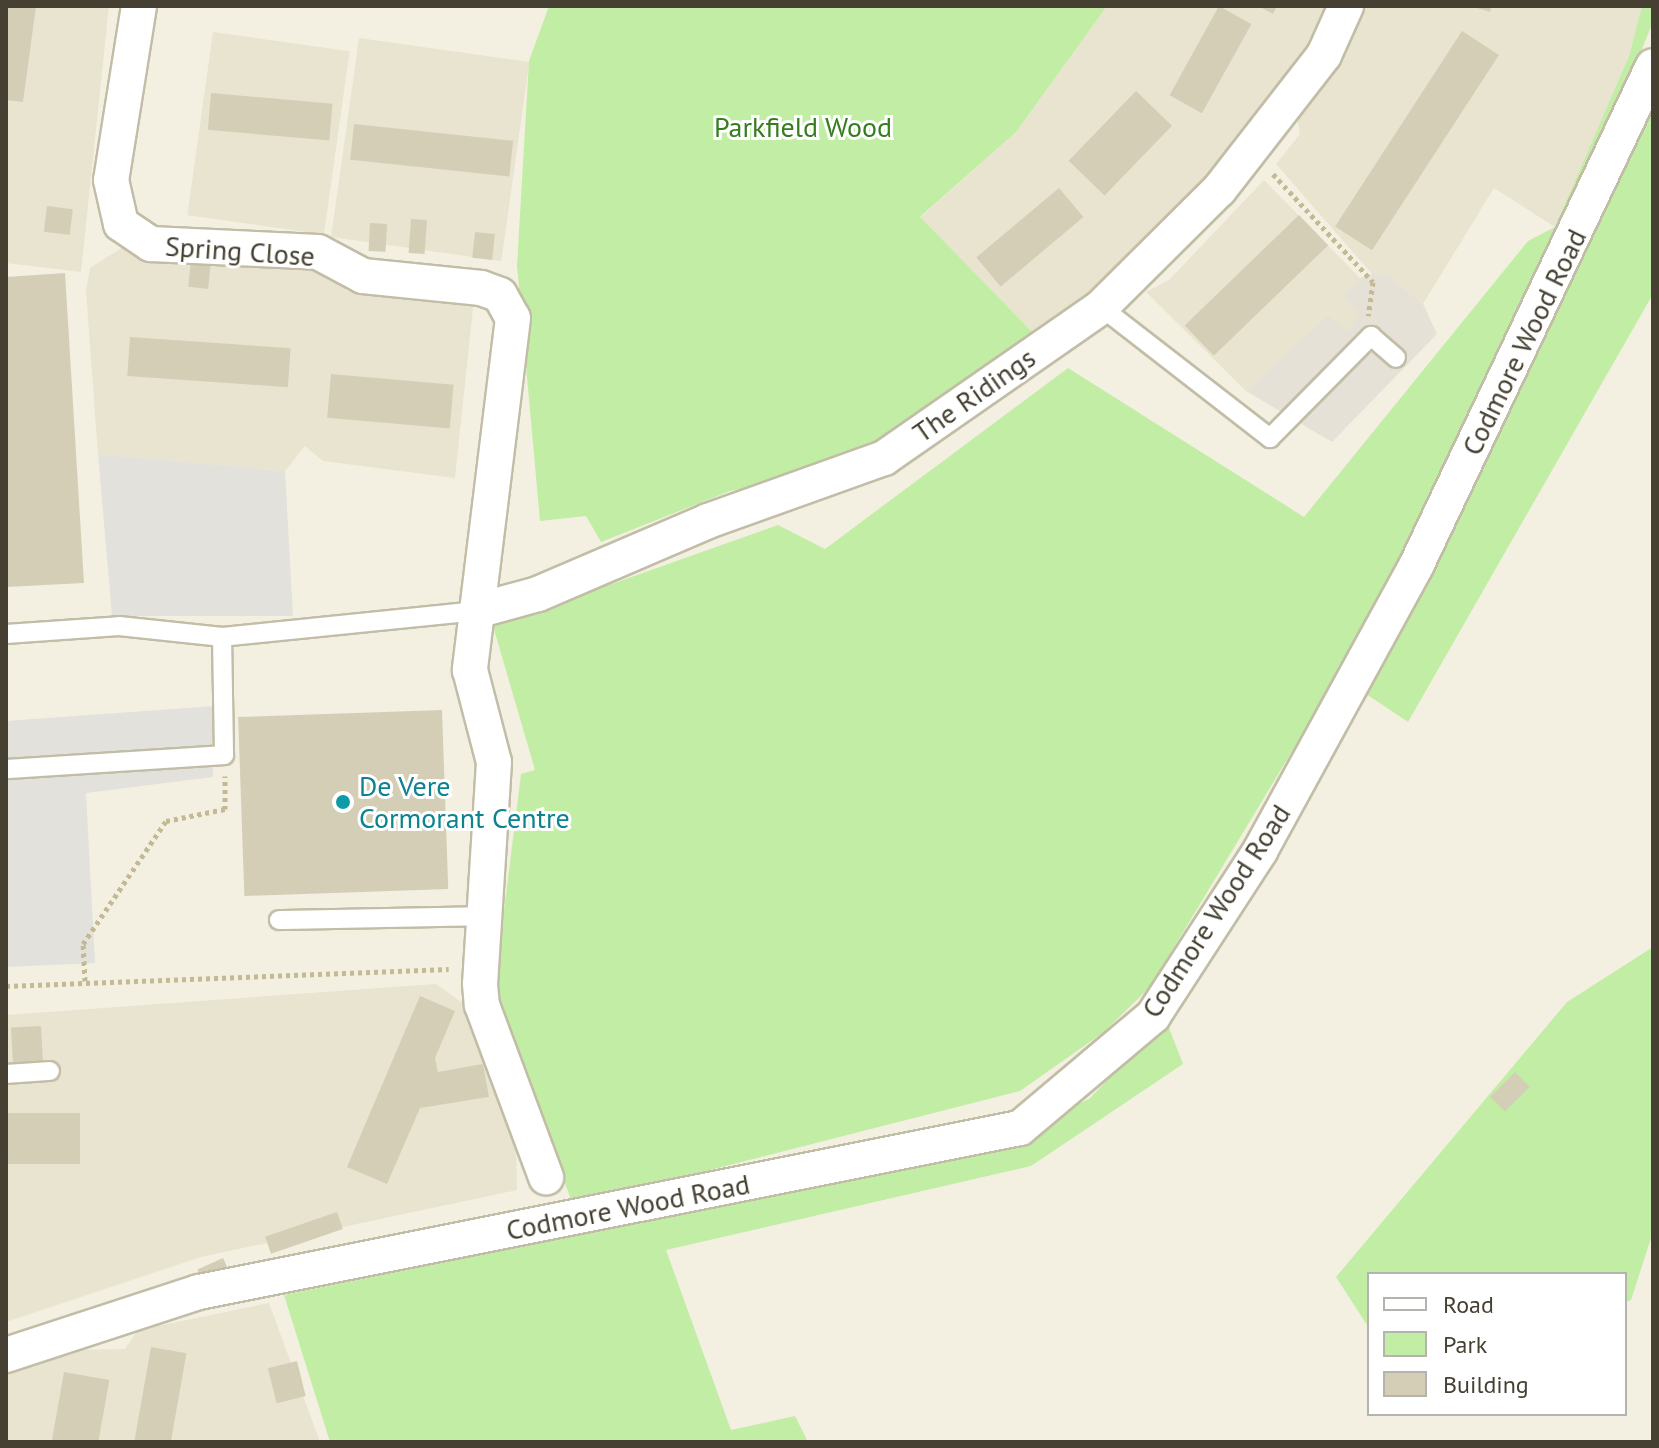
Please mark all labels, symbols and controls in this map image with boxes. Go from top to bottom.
park label: Parkfield Wood [714,110,892,144]
street label: Codmore Wood Road [1455,223,1593,461]
street label: Spring Close [164,229,316,273]
street label: The Ridings [906,341,1042,449]
place label: De Vere Cormorant Centre [359,769,570,835]
marker: De Vere Cormorant Centre [334,793,352,811]
street label: Codmore Wood Road [1134,798,1298,1024]
street label: Codmore Wood Road [503,1167,753,1247]
legend [1367,1272,1627,1416]
text: Road [1443,1289,1494,1320]
text: Park [1443,1329,1487,1360]
text: Building [1443,1369,1529,1400]

